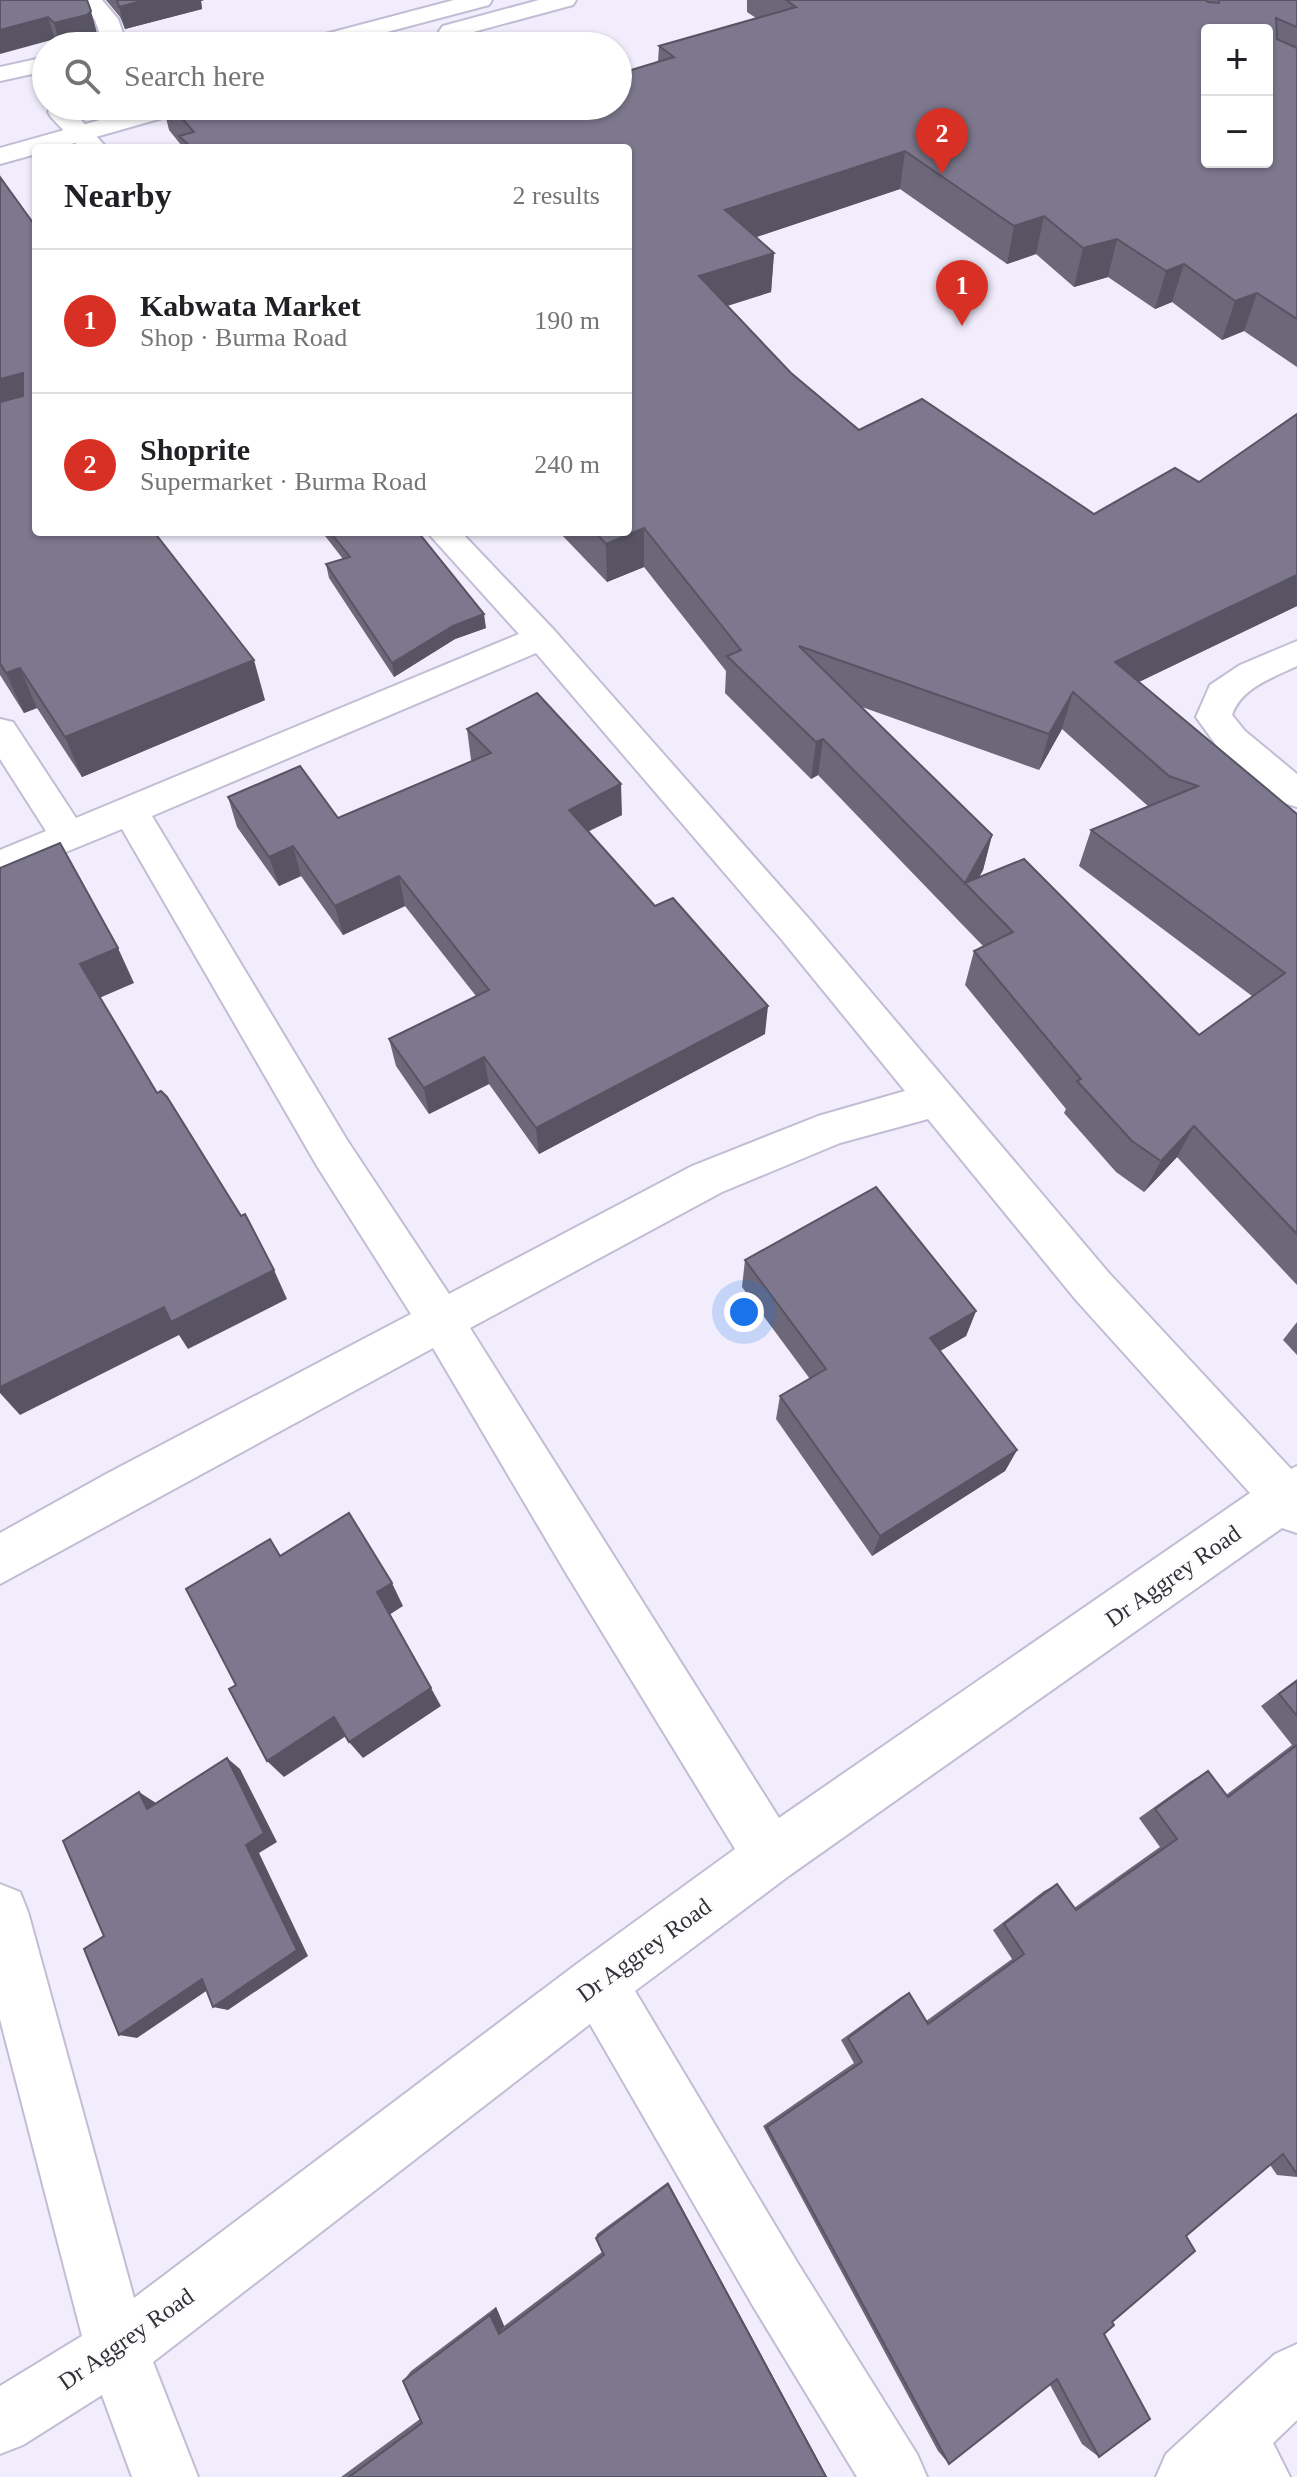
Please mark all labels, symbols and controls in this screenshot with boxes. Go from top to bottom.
map controls [1201,24,1273,168]
button: + [1201,24,1273,96]
search box [32,32,632,120]
icon: search [60,54,104,98]
text: Search here [124,59,265,92]
button: − [1201,96,1273,168]
pin: 2 [916,108,968,174]
text: Nearby [64,177,172,214]
text: 2 results [513,181,600,210]
pin: 1 [936,260,988,326]
text: Kabwata Market [140,289,361,322]
text: 1 [84,306,97,335]
text: 190 m [534,306,600,335]
text: Shop · Burma Road [140,323,347,352]
text: Shoprite [140,433,250,466]
text: 2 [84,450,97,479]
text: 240 m [534,450,600,479]
text: Supermarket · Burma Road [140,467,427,496]
your location [724,1292,764,1332]
street label: Dr Aggrey Road [1101,1520,1245,1632]
street label: Dr Aggrey Road [572,1893,716,2007]
street label: Dr Aggrey Road [54,2283,198,2395]

